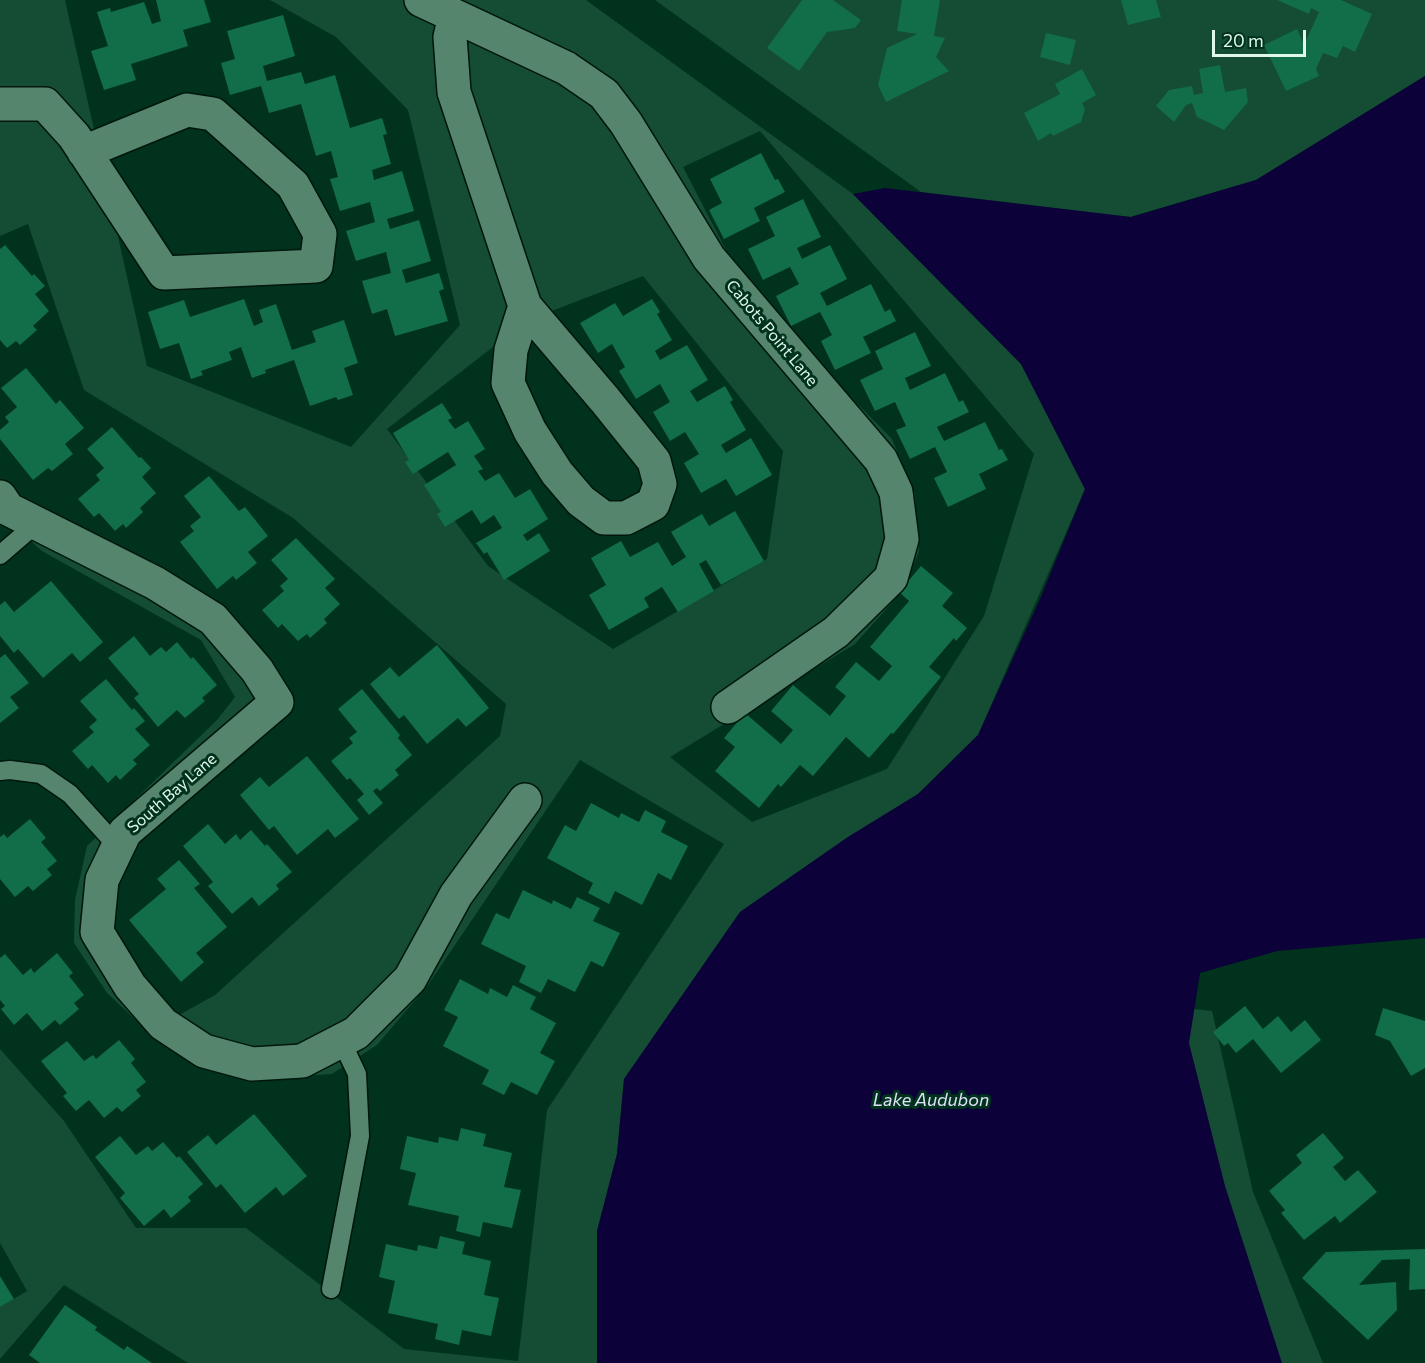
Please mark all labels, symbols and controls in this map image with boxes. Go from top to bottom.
scale bar [1215,18,1310,56]
text: 20 m [1223,29,1264,51]
street label: Cabots Point Lane [722,276,822,390]
street label: South Bay Lane [124,749,220,837]
water label: Lake Audubon [873,1089,989,1111]

